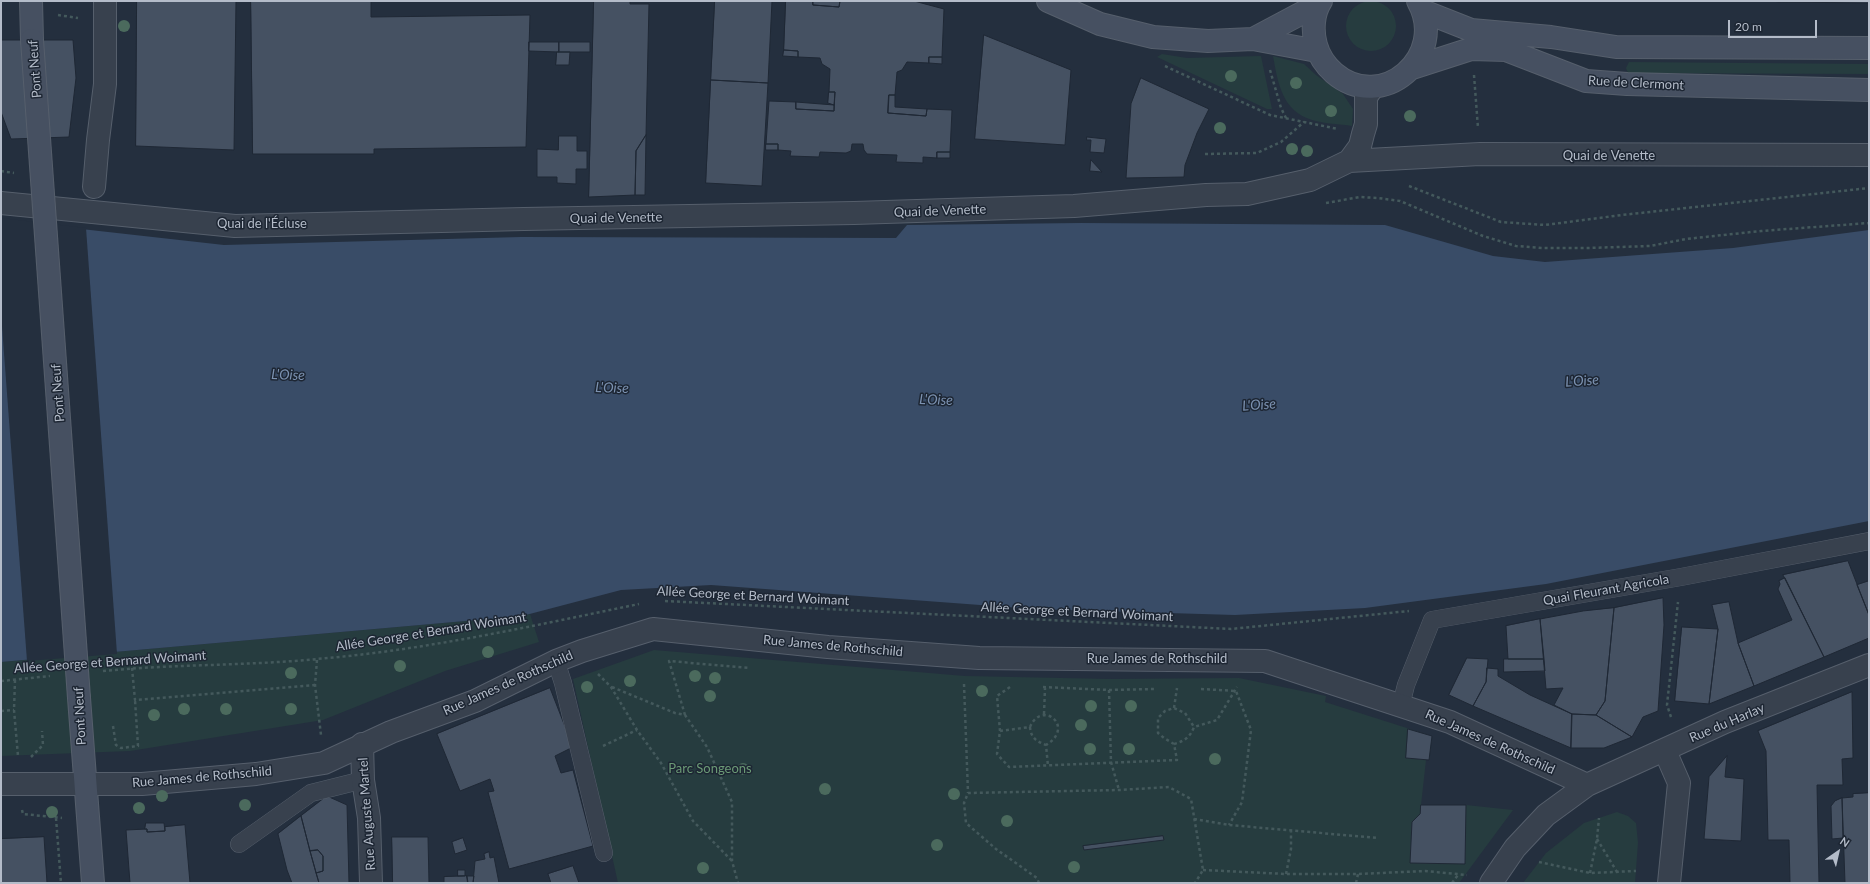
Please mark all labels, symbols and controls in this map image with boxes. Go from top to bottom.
scale bar [1730,12,1819,38]
text: 20 m [1735,19,1762,34]
street label: Pont Neuf [25,39,45,99]
street label: Rue de Clermont [1588,73,1684,93]
street label: Quai de Venette [1563,148,1655,164]
street label: Quai de Venette [894,202,986,220]
street label: Quai de Venette [570,209,662,227]
street label: Quai de l'Écluse [217,216,307,232]
street label: Pont Neuf [48,363,68,423]
water label: L'Oise [271,366,305,384]
water label: L'Oise [1565,371,1599,391]
water label: L'Oise [595,379,629,397]
water label: L'Oise [919,391,953,409]
water label: L'Oise [1242,395,1276,415]
street label: Quai Fleurant Agricola [1542,571,1670,609]
street label: Allée George et Bernard Woimant [656,583,850,609]
street label: Allée George et Bernard Woimant [980,599,1174,625]
street label: Allée George et Bernard Woimant [335,609,527,655]
street label: Rue James de Rothschild [762,632,904,660]
street label: Allée George et Bernard Woimant [13,647,207,677]
street label: Rue James de Rothschild [441,647,575,719]
street label: Rue James de Rothschild [1087,651,1227,667]
street label: Pont Neuf [71,686,89,746]
street label: Rue du Harlay [1687,700,1767,746]
street label: Rue James de Rothschild [1423,706,1557,778]
street label: Rue Auguste Martel [355,757,379,871]
park label: Parc Songeons [668,761,752,777]
street label: Rue James de Rothschild [131,763,273,791]
north arrow [1818,832,1858,872]
text: N [1838,834,1852,849]

